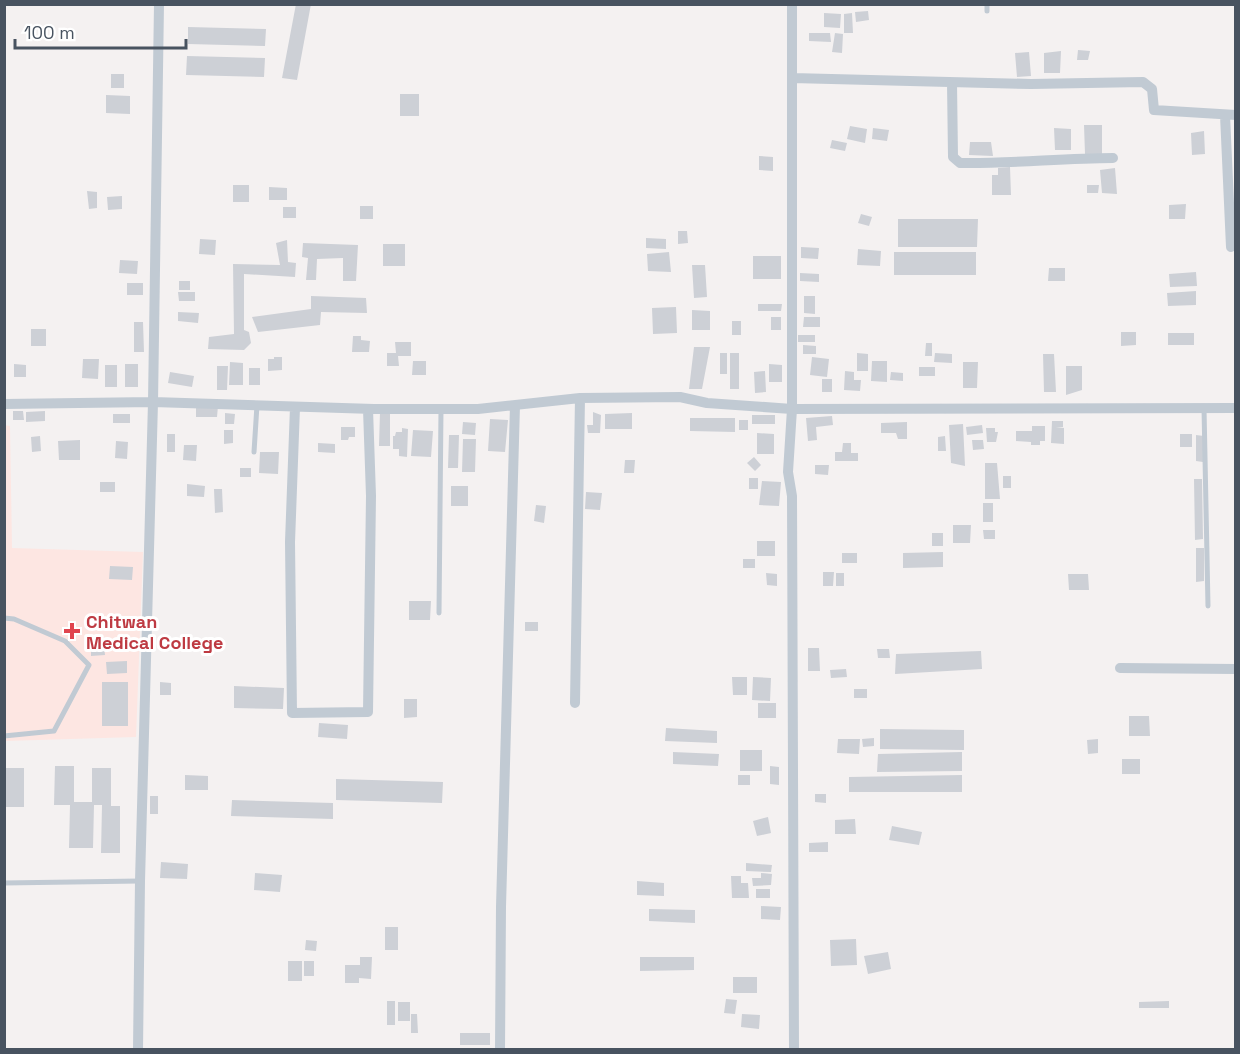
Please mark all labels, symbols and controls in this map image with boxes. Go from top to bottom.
scale bar [15,12,186,50]
text: 100 m [24,21,75,44]
place label: Chitwan Medical College [86,610,223,654]
marker: Chitwan Medical College [63,622,81,640]

